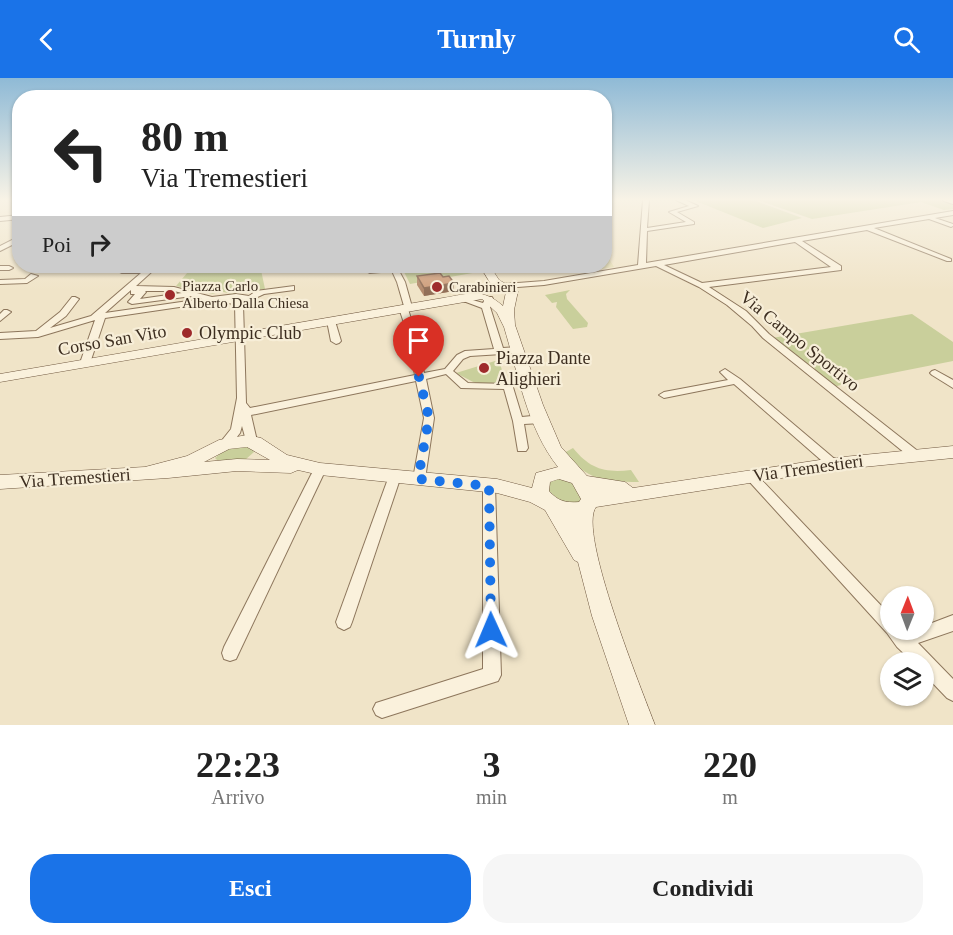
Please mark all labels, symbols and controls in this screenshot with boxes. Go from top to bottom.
icon: back [30,23,63,56]
icon: search [890,23,923,56]
text: Turnly [437,24,516,54]
icon: left [42,114,120,192]
text: 80 m [141,114,229,160]
text: Via Tremestieri [141,163,308,193]
icon: right [83,228,116,261]
text: Poi [42,232,71,257]
place label: Piazza Carlo Alberto Dalla Chiesa [182,278,309,311]
place label: Carabinieri [449,279,516,295]
marker: Carabinieri [430,280,444,294]
street label: Via Campo Sportivo [736,287,864,395]
marker: Piazza Carlo Alberto Dalla Chiesa [163,288,177,302]
pin [393,315,444,377]
street label: Corso San Vito [56,321,168,359]
place label: Olympic Club [199,323,302,343]
icon: arrive [402,324,435,357]
marker: Olympic Club [180,326,194,340]
place label: Piazza Dante Alighieri [496,348,590,389]
marker: Piazza Dante Alighieri [477,361,491,375]
street label: Via Tremestieri [751,450,865,486]
street label: Via Tremestieri [19,464,131,492]
north arrow [880,586,934,640]
map controls [880,586,934,706]
position arrow [459,598,523,662]
button: layers [880,652,934,706]
text: 22:23 [196,745,280,785]
text: 3 [483,745,501,785]
text: 220 [703,745,757,785]
text: Arrivo [211,786,265,808]
text: min [476,786,507,808]
text: m [722,786,738,808]
button: Esci [30,854,471,923]
button: Condividi [483,854,923,923]

